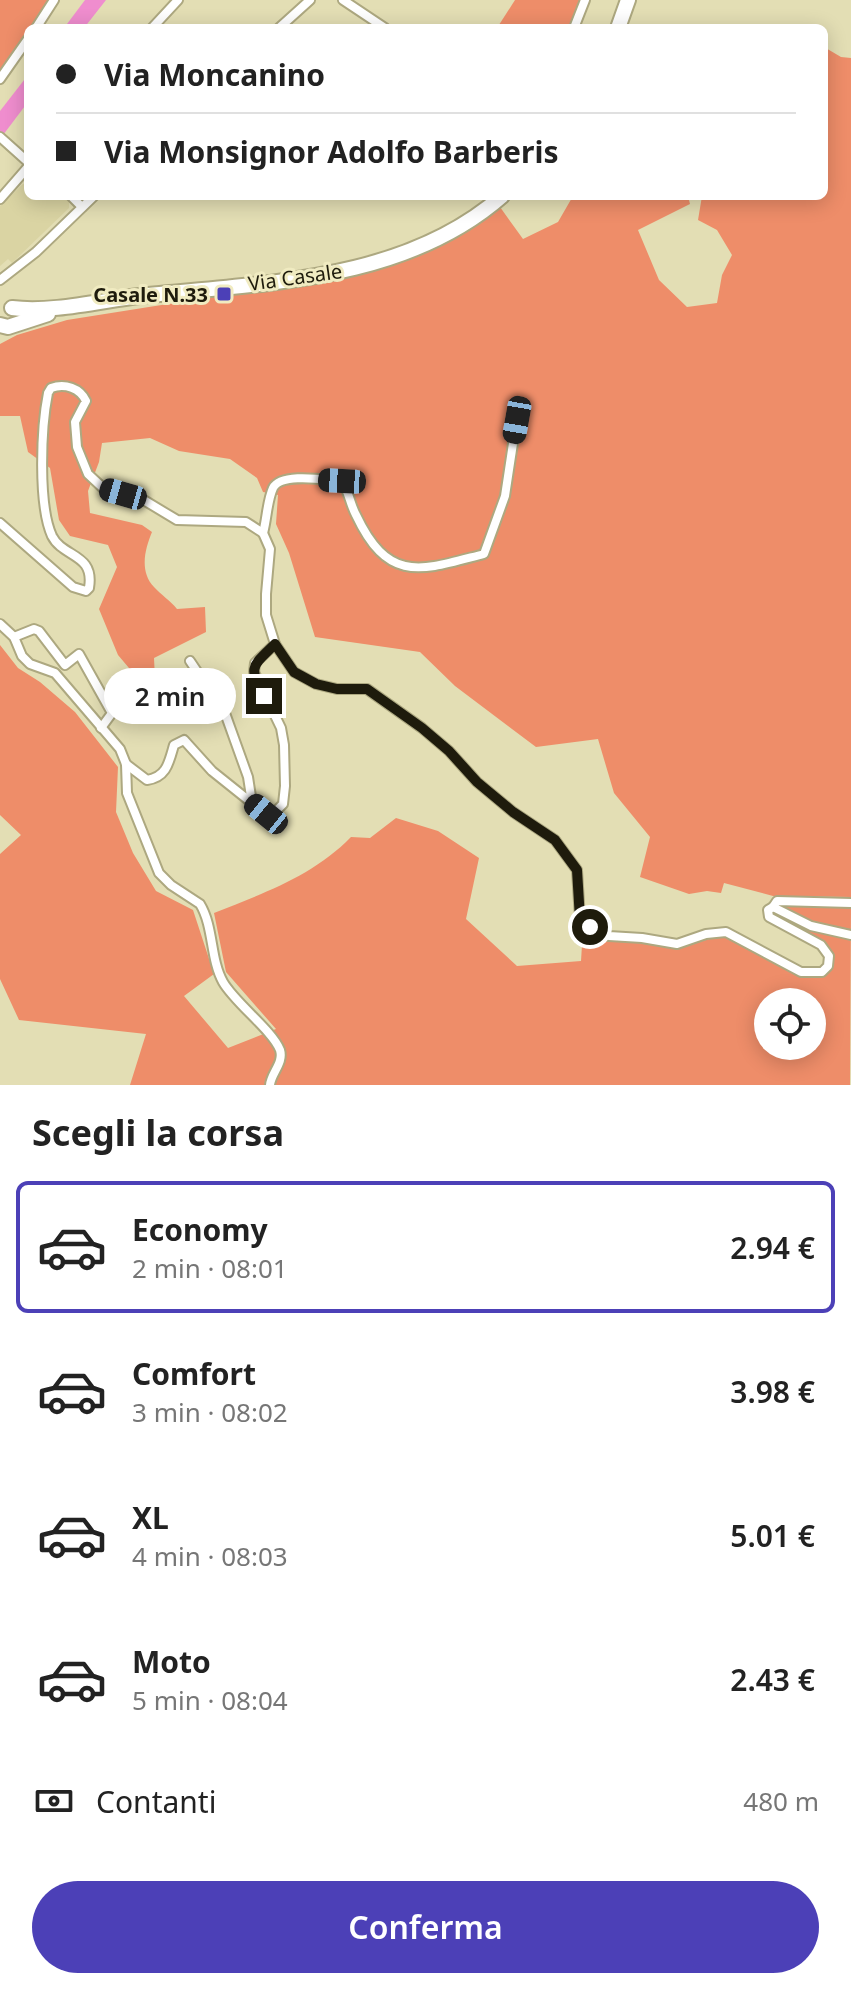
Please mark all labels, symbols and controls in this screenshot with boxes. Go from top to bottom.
text: Via Moncanino [104,54,325,95]
text: Via Monsignor Adolfo Barberis [104,131,558,172]
street label: Via Casale [246,257,344,297]
place label: Casale N.33 [93,281,208,308]
marker: Casale N.33 [215,285,233,303]
car [501,394,533,446]
car [317,468,367,494]
car [97,476,149,512]
callout: 2 min [104,668,236,724]
text: 2 min [135,678,205,714]
route end [246,678,282,714]
car [240,790,292,838]
route start [572,909,608,945]
map controls [754,988,826,1060]
button: locate [754,988,826,1060]
text: Scegli la corsa [32,1108,284,1157]
text: Economy [132,1209,268,1250]
icon: car [36,1211,108,1283]
text: 2.94 € [730,1227,815,1268]
text: 2 min · 08:01 [132,1250,288,1286]
text: Comfort [132,1353,256,1394]
icon: car [36,1355,108,1427]
text: 3.98 € [730,1371,815,1412]
text: 3 min · 08:02 [132,1394,288,1430]
text: XL [132,1497,169,1538]
icon: car [36,1499,108,1571]
text: 5.01 € [730,1515,815,1556]
text: 4 min · 08:03 [132,1538,288,1574]
text: Moto [132,1641,211,1682]
icon: car [36,1643,108,1715]
text: 2.43 € [730,1659,815,1700]
text: 5 min · 08:04 [132,1682,288,1718]
icon: cash [32,1779,76,1823]
text: Contanti [96,1781,216,1822]
text: 480 m [743,1783,819,1819]
button: Conferma [32,1881,819,1973]

